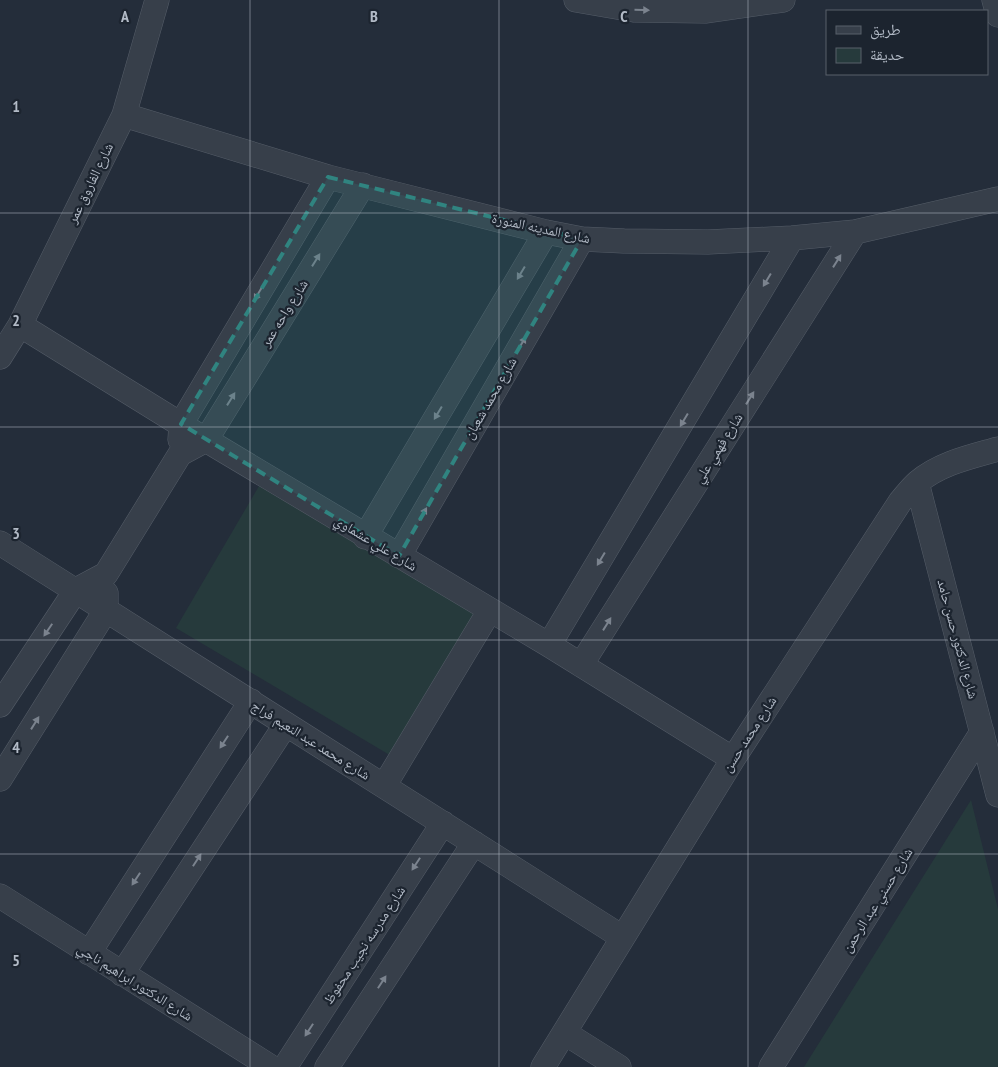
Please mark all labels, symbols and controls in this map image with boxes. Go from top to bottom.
text: A [120,6,130,26]
text: B [370,6,378,26]
text: C [620,6,628,26]
one-way arrow [634,6,650,14]
legend [826,10,988,75]
text: طريق [870,20,901,40]
text: حديقة [870,45,905,64]
text: 1 [12,96,20,116]
street label: شارع الفاروق عمر [62,140,118,228]
street label: شارع المدينه المنورة [490,209,592,248]
one-way arrow [312,254,321,267]
one-way arrow [832,254,842,267]
one-way arrow [517,267,526,280]
one-way arrow [763,274,772,287]
street label: شارع واحه عمر [256,276,313,351]
one-way arrow [254,287,263,300]
text: 2 [12,310,20,330]
one-way arrow [517,336,526,350]
street label: شارع محمد شعبان [459,354,522,443]
one-way arrow [745,391,755,405]
one-way arrow [227,392,236,405]
one-way arrow [434,407,443,420]
street label: شارع فهمي علي [689,410,749,488]
one-way arrow [679,413,688,426]
one-way arrow [419,507,427,521]
street label: شارع علي عشماوي [330,511,421,577]
text: 3 [12,523,20,543]
one-way arrow [596,553,605,566]
street label: شارع الدكتور حسن حامد [932,577,983,701]
one-way arrow [602,617,611,630]
one-way arrow [44,624,53,637]
street label: شارع محمد حسن [718,693,781,776]
street label: شارع محمد عبد النعيم فراج [248,696,374,785]
one-way arrow [31,716,40,729]
one-way arrow [219,736,229,749]
text: 4 [12,737,20,757]
street label: شارع حسني عبد الرحمن [838,844,919,957]
one-way arrow [192,853,201,866]
one-way arrow [411,857,421,871]
one-way arrow [131,872,141,886]
street label: شارع مدرسه نجيب محفوظ [319,882,410,1008]
street label: شارع الدكتور ابراهيم ناجي [73,939,196,1027]
text: 5 [12,950,20,970]
one-way arrow [378,976,387,989]
one-way arrow [304,1023,314,1037]

